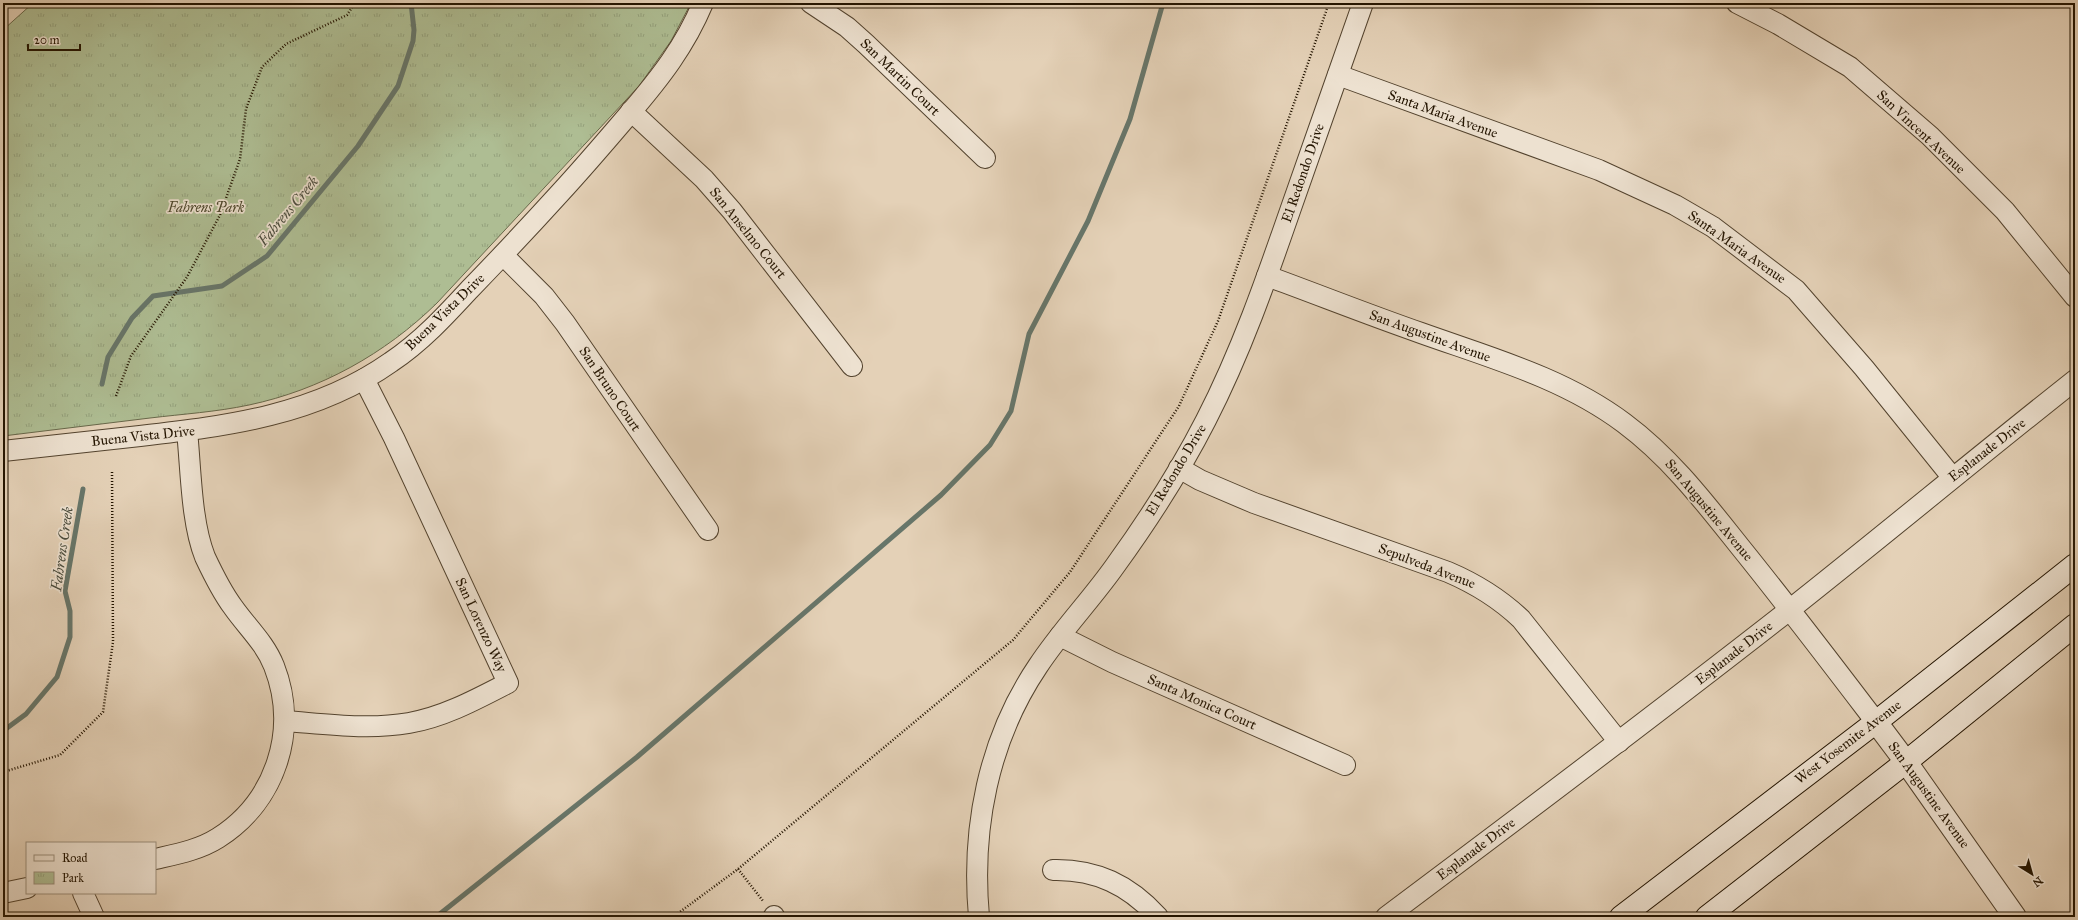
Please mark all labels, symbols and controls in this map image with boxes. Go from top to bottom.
scale bar [28,26,80,52]
text: 20 m [34,33,60,47]
street label: San Martin Court [857,35,943,119]
street label: Santa Maria Avenue [1386,86,1500,142]
street label: San Vincent Avenue [1873,87,1969,178]
street label: El Redondo Drive [1278,121,1328,225]
water label: Fahrens Creek [253,172,322,250]
street label: San Anselmo Court [706,184,790,282]
park label: Fahrens Park [167,199,245,216]
street label: Santa Maria Avenue [1685,207,1789,287]
street label: Buena Vista Drive [402,270,488,354]
street label: San Augustine Avenue [1367,306,1493,366]
street label: San Bruno Court [575,343,645,435]
street label: Esplanade Drive [1945,414,2029,485]
street label: El Redondo Drive [1142,421,1210,519]
street label: Buena Vista Drive [90,422,196,450]
street label: San Augustine Avenue [1661,456,1757,565]
water label: Fahrens Creek [47,505,77,593]
street label: Sepulveda Avenue [1376,540,1478,592]
street label: San Lorenzo Way [452,575,510,675]
street label: Esplanade Drive [1692,617,1776,688]
street label: Santa Monica Court [1145,670,1259,734]
street label: West Yosemite Avenue [1791,696,1905,788]
street label: San Augustine Avenue [1885,738,1974,852]
street label: Esplanade Drive [1434,814,1519,884]
legend [26,842,156,894]
text: Road [62,851,88,865]
north arrow [2012,854,2052,894]
text: Park [62,871,84,885]
text: N [2030,874,2045,890]

